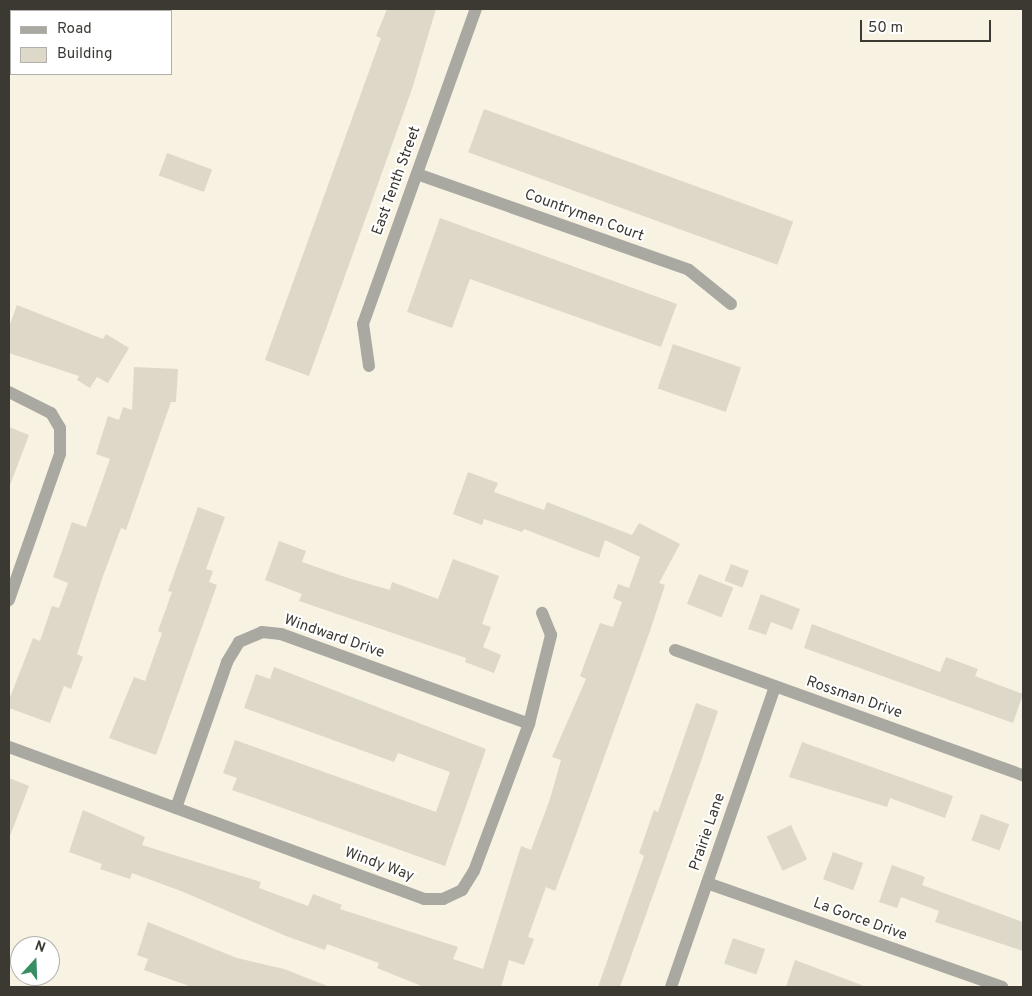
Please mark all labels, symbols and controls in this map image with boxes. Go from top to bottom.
legend [10,10,172,75]
scale bar [862,10,993,42]
text: 50 m [868,19,903,38]
text: Road [57,20,92,39]
text: Building [57,45,112,64]
street label: East Tenth Street [369,124,425,238]
street label: Countrymen Court [522,186,646,246]
street label: Windward Drive [281,611,387,663]
street label: Rossman Drive [804,673,904,723]
street label: Prairie Lane [686,791,730,873]
street label: Windy Way [342,844,416,886]
street label: La Gorce Drive [811,895,909,945]
north arrow [10,936,60,986]
text: N [32,938,48,957]

